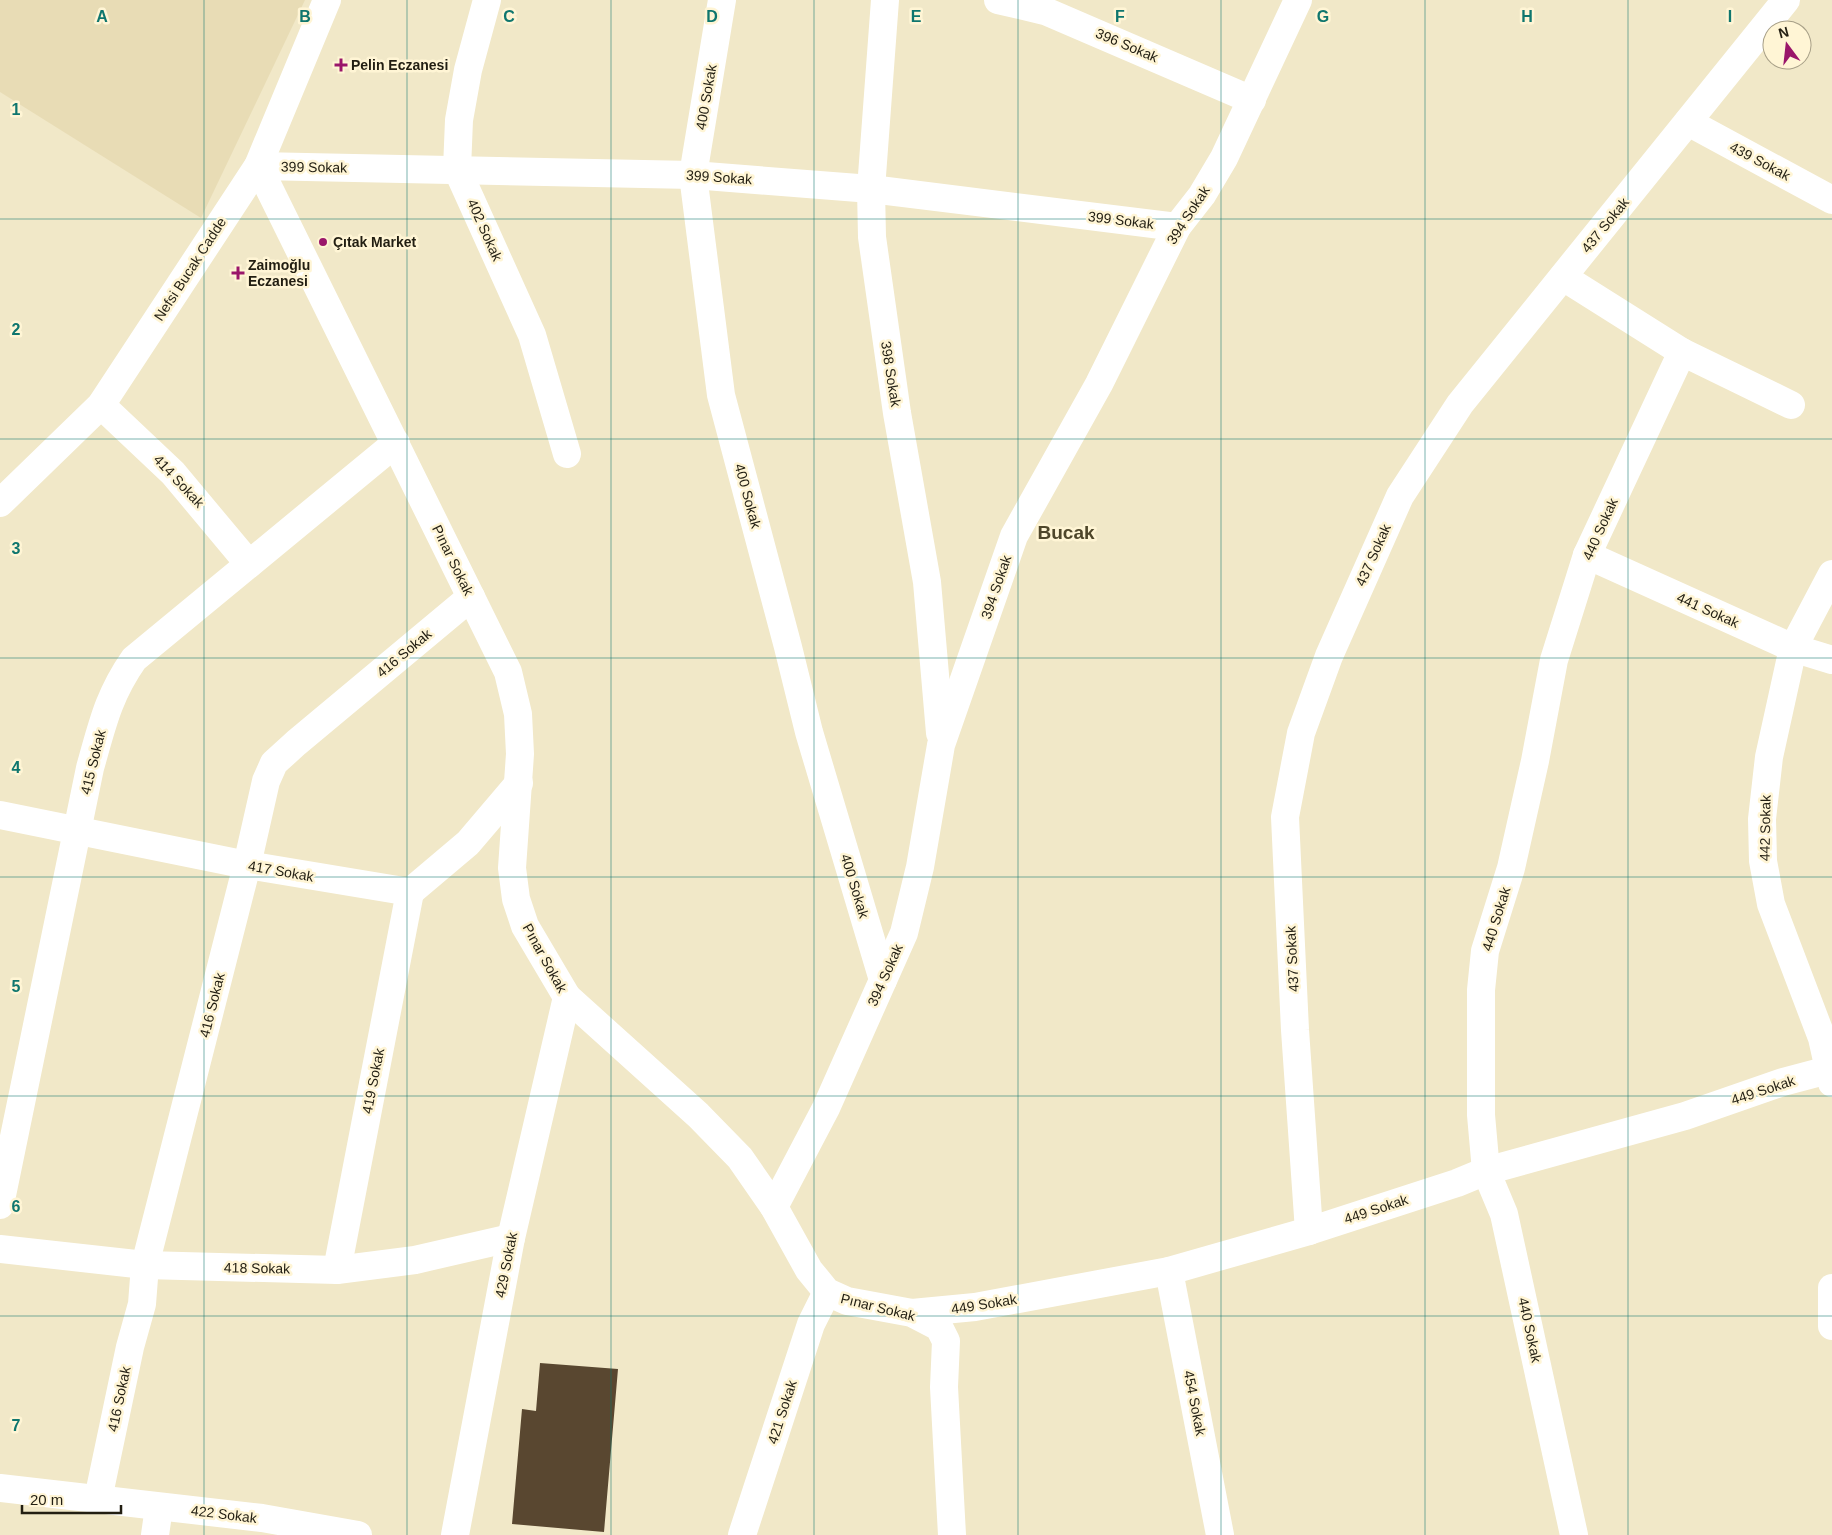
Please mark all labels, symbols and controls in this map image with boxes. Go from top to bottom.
text: A [96,8,108,25]
text: B [299,8,311,25]
text: C [503,8,515,25]
text: D [706,8,718,25]
text: E [911,8,922,25]
text: F [1115,8,1125,25]
text: G [1317,8,1329,25]
text: H [1521,8,1533,25]
text: I [1728,8,1732,25]
north arrow [1762,20,1812,70]
text: N [1777,23,1791,41]
street label: 396 Sokak [1093,25,1161,66]
place label: Pelin Eczanesi [351,57,448,73]
marker: Pelin Eczanesi [335,59,347,71]
street label: 400 Sokak [692,62,720,131]
text: 1 [12,101,21,118]
street label: 439 Sokak [1727,138,1794,184]
street label: 399 Sokak [281,158,348,176]
street label: 399 Sokak [685,167,754,187]
street label: 394 Sokak [1163,182,1213,247]
street label: 437 Sokak [1578,193,1633,256]
street label: 402 Sokak [464,197,506,264]
street label: 399 Sokak [1087,208,1156,232]
street label: Nefsi Bucak Cadde [151,214,229,324]
place label: Çıtak Market [333,234,417,250]
marker: Çıtak Market [317,236,329,248]
place label: Zaimoğlu Eczanesi [248,257,310,289]
marker: Zaimoğlu Eczanesi [232,267,244,279]
text: 2 [12,321,21,338]
street label: 398 Sokak [878,340,904,409]
street label: 414 Sokak [151,451,208,511]
street label: 400 Sokak [732,462,765,531]
street label: 440 Sokak [1579,495,1621,562]
street label: 437 Sokak [1352,521,1394,588]
street label: Pınar Sokak [429,522,477,599]
district label: Bucak [1037,522,1095,543]
text: 3 [12,540,21,557]
street label: 394 Sokak [978,552,1015,621]
street label: 441 Sokak [1675,589,1742,631]
street label: 416 Sokak [374,625,435,680]
street label: 415 Sokak [77,727,109,796]
text: 4 [12,759,21,776]
street label: 442 Sokak [1756,794,1774,861]
street label: 400 Sokak [838,852,873,921]
street label: 417 Sokak [247,857,316,885]
street label: 440 Sokak [1479,884,1514,953]
street label: Pınar Sokak [520,921,571,996]
street label: 437 Sokak [1282,925,1302,992]
street label: 394 Sokak [864,941,906,1008]
street label: 416 Sokak [196,970,228,1039]
text: 5 [12,978,21,995]
street label: 419 Sokak [359,1046,387,1115]
street label: 449 Sokak [1729,1072,1798,1108]
street label: 449 Sokak [1342,1191,1411,1227]
text: 6 [12,1198,21,1215]
street label: 429 Sokak [492,1230,520,1299]
street label: 418 Sokak [224,1259,291,1277]
street label: Pınar Sokak [839,1290,918,1324]
street label: 449 Sokak [950,1291,1019,1317]
street label: 440 Sokak [1515,1296,1545,1365]
street label: 416 Sokak [104,1364,134,1433]
street label: 454 Sokak [1181,1369,1209,1438]
street label: 421 Sokak [764,1377,800,1446]
text: 7 [12,1417,21,1434]
scale bar [22,1482,121,1514]
text: 20 m [30,1491,63,1508]
street label: 422 Sokak [190,1502,259,1526]

